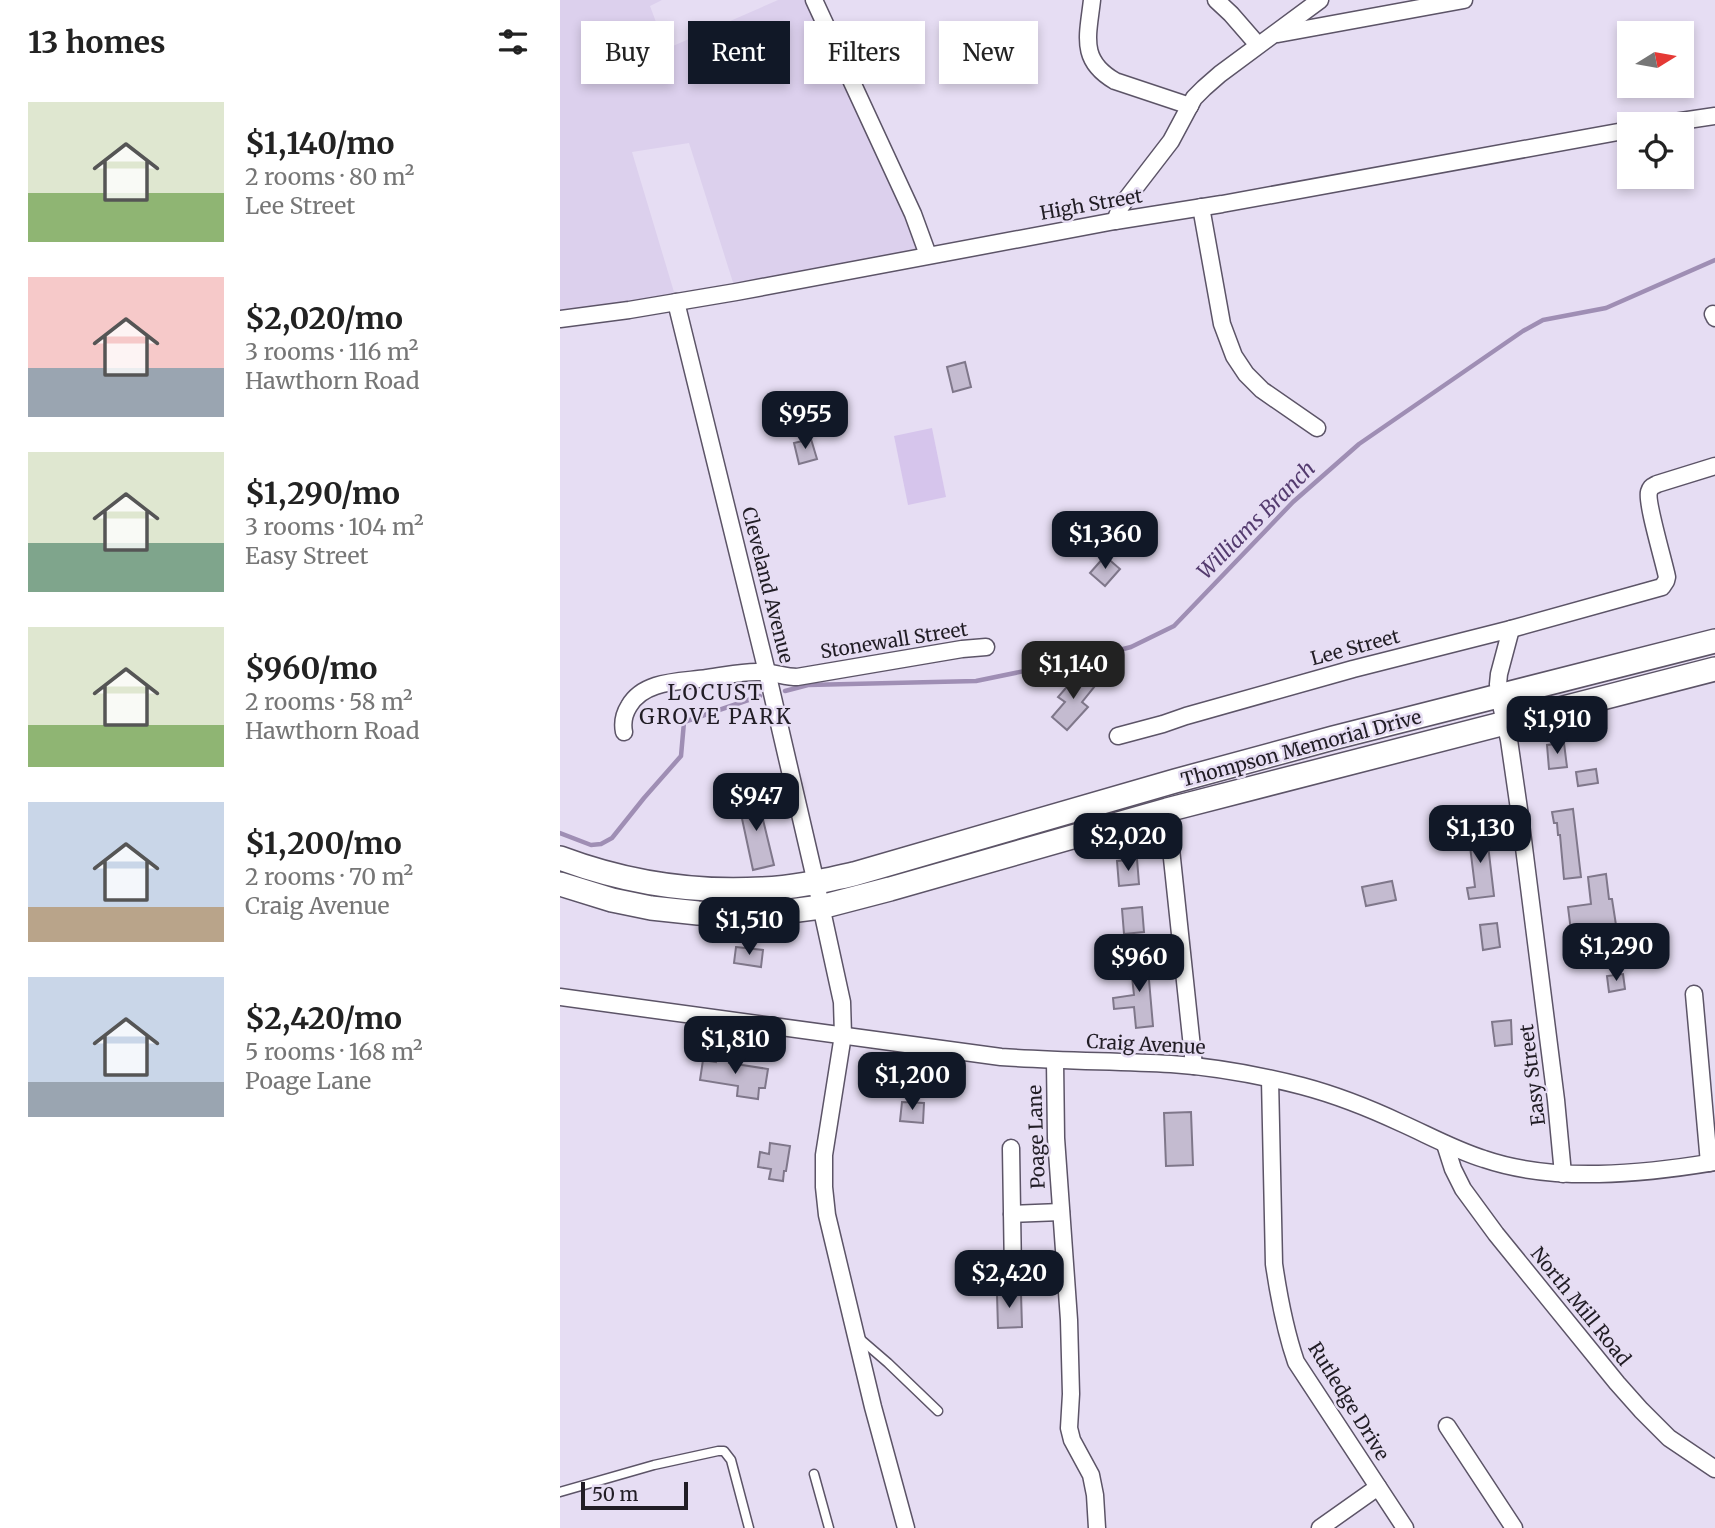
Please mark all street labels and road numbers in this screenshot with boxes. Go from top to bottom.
street label: High Street [1038,183,1145,225]
street label: Cleveland Avenue [737,504,799,666]
street label: Stonewall Street [819,616,970,663]
street label: Lee Street [1308,623,1403,670]
street label: Thompson Memorial Drive [1178,704,1424,792]
street label: Easy Street [1514,1022,1550,1127]
street label: Craig Avenue [1086,1029,1206,1059]
street label: Poage Lane [1022,1084,1050,1189]
street label: North Mill Road [1526,1242,1636,1370]
street label: Rutledge Drive [1303,1338,1395,1465]

